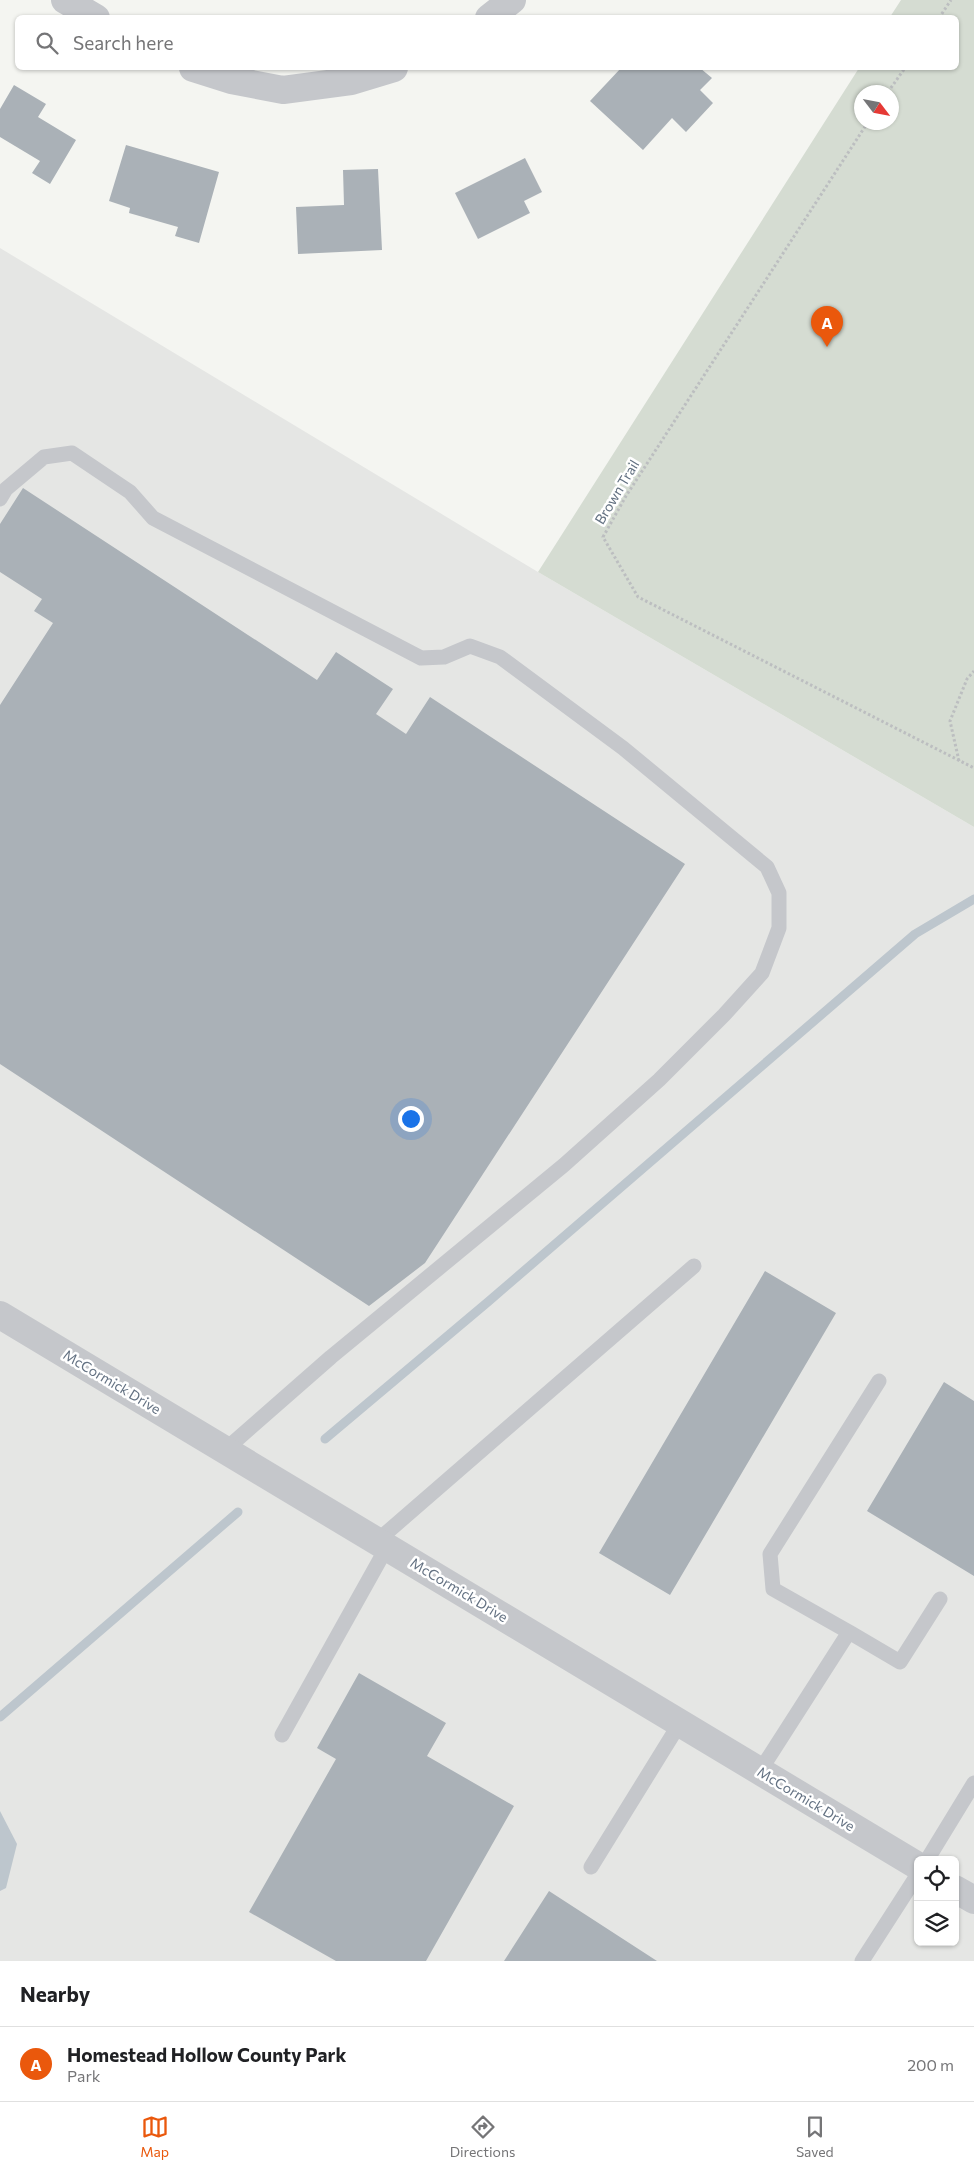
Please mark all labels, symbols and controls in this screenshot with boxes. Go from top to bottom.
search box [15,15,959,70]
icon: search [33,29,61,57]
text: Search here [73,31,173,54]
north arrow [854,85,899,130]
pin: A [811,306,843,347]
street label: Brown Trail [591,456,642,527]
your location [398,1106,424,1132]
street label: McCormick Drive [60,1346,164,1417]
street label: McCormick Drive [407,1554,511,1625]
street label: McCormick Drive [754,1763,858,1834]
map controls [914,1856,959,1946]
button: locate [914,1856,959,1901]
button: layers [914,1901,959,1946]
text: Nearby [20,1981,90,2006]
text: Homestead Hollow County Park [67,2043,346,2066]
text: A [30,2055,42,2074]
text: 200 m [907,2055,954,2074]
text: Park [67,2066,100,2085]
tab: Map [140,2113,169,2160]
tab: Directions [450,2113,515,2160]
tab: Saved [796,2113,834,2160]

